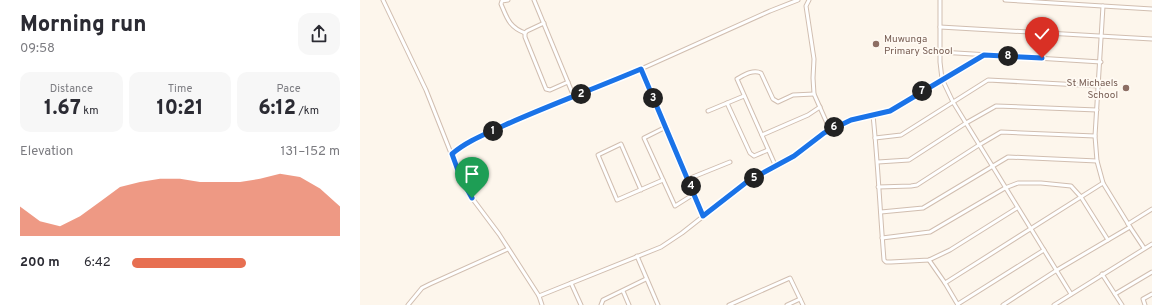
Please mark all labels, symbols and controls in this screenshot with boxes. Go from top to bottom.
text: Morning run [20,12,146,39]
button: share [298,13,340,55]
pin [1025,17,1059,58]
icon: check [1031,23,1053,45]
place label: Muwunga Primary School [884,33,953,58]
marker: Muwunga Primary School [871,39,881,49]
text: 09:58 [20,41,55,57]
pin: 8 [998,46,1018,66]
text: 8 [1005,49,1011,63]
place label: St Michaels School [1067,77,1118,102]
pin: 7 [912,81,932,101]
text: Distance [50,82,93,96]
text: Time [168,82,192,96]
text: Pace [277,82,301,96]
marker: St Michaels School [1121,83,1131,93]
pin: 2 [571,84,591,104]
text: 7 [919,84,925,98]
text: 2 [578,87,584,101]
pin: 3 [643,88,663,108]
text: 3 [650,91,656,105]
text: 1.67 [44,96,81,122]
text: 10:21 [157,96,203,122]
text: 6:12 [258,96,296,122]
text: km [81,104,99,118]
text: /km [296,104,319,118]
pin: 6 [824,117,844,137]
text: 6 [831,120,837,134]
pin: 1 [483,121,503,141]
text: 1 [491,124,495,138]
text: Elevation [20,144,73,160]
text: 131–152 m [280,144,340,160]
pin [455,157,489,198]
icon: arrive [461,163,483,185]
pin: 5 [744,168,764,188]
text: 5 [751,171,757,185]
pin: 4 [681,176,701,196]
text: 4 [687,179,695,193]
text: 200 m [20,255,60,271]
text: 6:42 [84,255,111,271]

